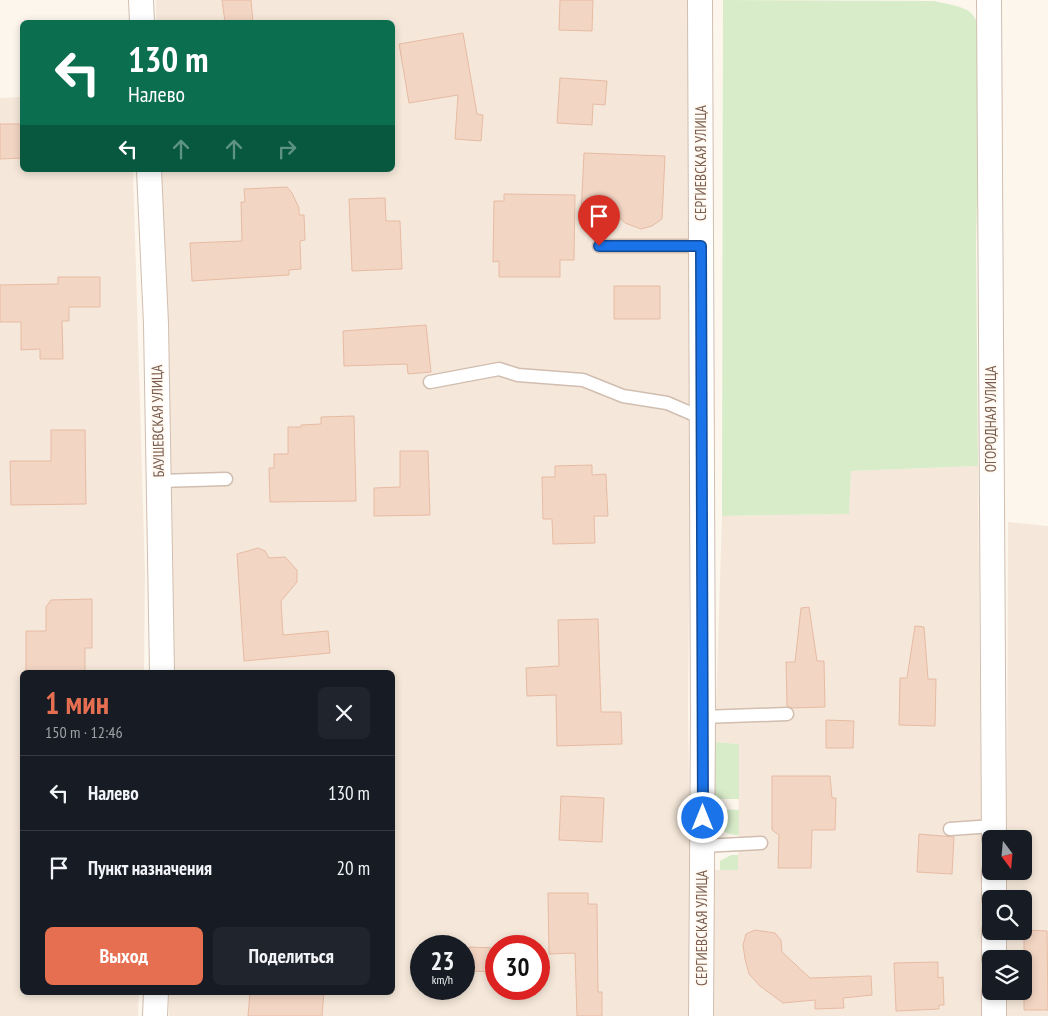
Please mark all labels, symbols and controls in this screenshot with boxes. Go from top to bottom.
text: 130 m [128,36,209,82]
icon: left [45,40,110,105]
text: Налево [128,80,185,108]
street label: СЕРГИЕВСКАЯ УЛИЦА [691,104,710,221]
icon: left [114,135,142,163]
icon: ahead [167,135,195,163]
icon: ahead [220,135,248,163]
icon: right [273,135,301,163]
pin [578,195,620,246]
icon: arrive [585,202,613,230]
street label: БАУШЕВСКАЯ УЛИЦА [147,364,168,478]
street label: ОГОРОДНАЯ УЛИЦА [981,365,1000,472]
text: 1 мин [45,683,109,722]
button: close [318,687,370,739]
text: 150 m · 12:46 [45,722,123,742]
icon: left [45,779,73,807]
text: Налево [88,781,139,805]
text: 130 m [328,781,370,805]
position arrow [676,791,728,843]
north arrow [982,830,1032,880]
map controls [982,830,1032,1000]
icon: arrive [45,854,73,882]
text: Пункт назначения [88,856,212,880]
text: 20 m [337,856,370,880]
street label: СЕРГИЕВСКАЯ УЛИЦА [692,869,711,986]
button: search [982,890,1032,940]
button: Выход [45,927,203,985]
button: Поделиться [213,927,370,985]
speed limit sign: 30 [485,935,550,1000]
text: 23 [431,945,454,977]
button: layers [982,950,1032,1000]
text: km/h [432,972,453,987]

